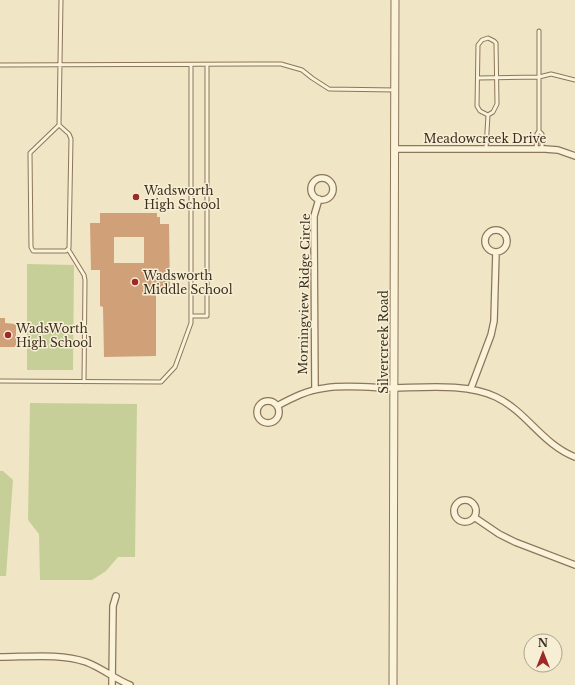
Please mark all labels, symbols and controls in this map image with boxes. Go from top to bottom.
street label: Meadowcreek Drive [424,131,547,146]
place label: Wadsworth High School [143,183,220,212]
marker: Wadsworth High School [131,192,141,202]
street label: Morningview Ridge Circle [295,213,313,375]
place label: Wadsworth Middle School [142,268,233,297]
marker: Wadsworth Middle School [130,277,140,287]
street label: Silvercreek Road [376,290,391,394]
place label: WadsWorth High School [15,321,92,350]
marker: WadsWorth High School [3,330,13,340]
north arrow [523,633,563,673]
text: N [538,636,549,650]

